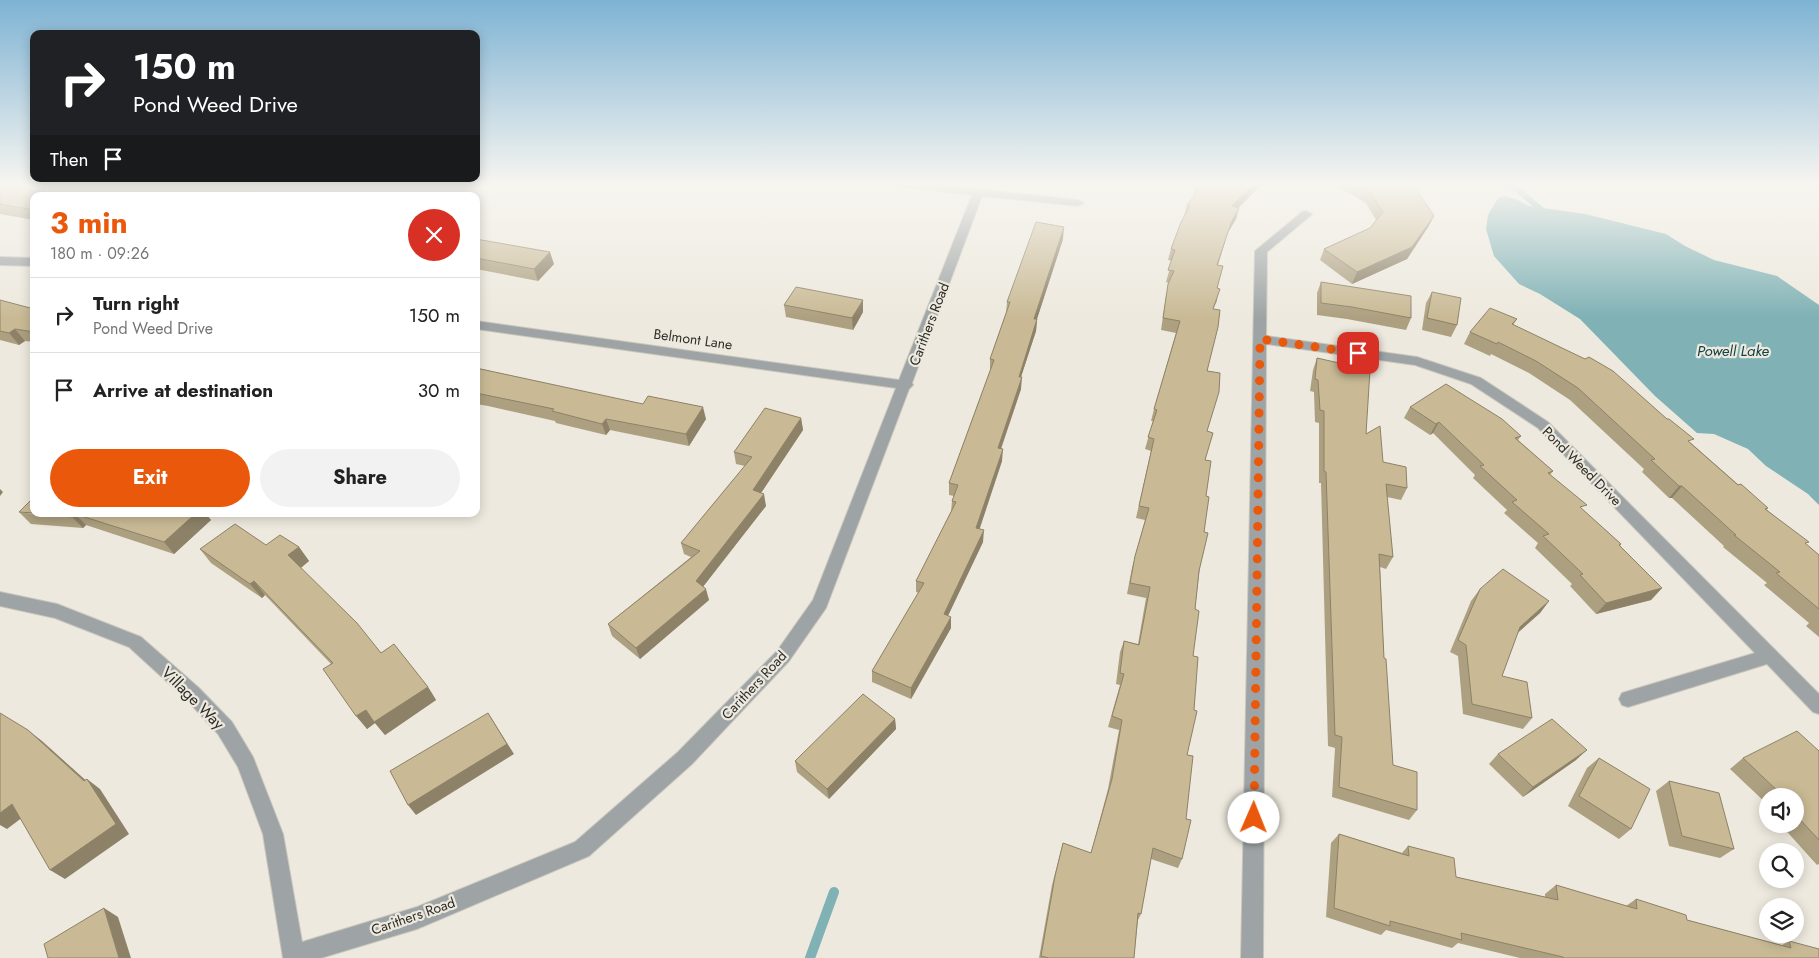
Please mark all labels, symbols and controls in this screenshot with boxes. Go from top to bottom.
text: 150 m [133,42,236,92]
icon: right [50,50,115,115]
text: Pond Weed Drive [133,88,298,120]
icon: arrive [99,145,127,173]
text: Then [50,146,89,173]
text: 3 min [50,201,128,244]
button: close [408,209,460,261]
text: 180 m · 09:26 [50,242,149,265]
street label: Carithers Road [904,280,954,368]
text: Turn right [93,290,179,317]
icon: right [50,301,78,329]
text: 150 m [409,302,460,329]
text: Pond Weed Drive [93,317,213,340]
street label: Belmont Lane [652,324,734,354]
pin [1337,332,1379,374]
icon: arrive [1344,339,1372,367]
water label: Powell Lake [1697,340,1770,362]
icon: arrive [50,376,78,404]
text: Arrive at destination [93,377,273,404]
text: 30 m [418,377,460,404]
street label: Pond Weed Drive [1538,422,1626,510]
button: Exit [50,449,250,507]
button: Share [260,449,460,507]
street label: Carithers Road [717,646,791,724]
street label: Village Way [156,661,230,735]
map controls [1759,788,1804,943]
button: sound [1759,788,1804,833]
position arrow [1227,791,1279,843]
button: search [1759,843,1804,888]
street label: Carithers Road [368,892,458,940]
button: layers [1759,898,1804,943]

